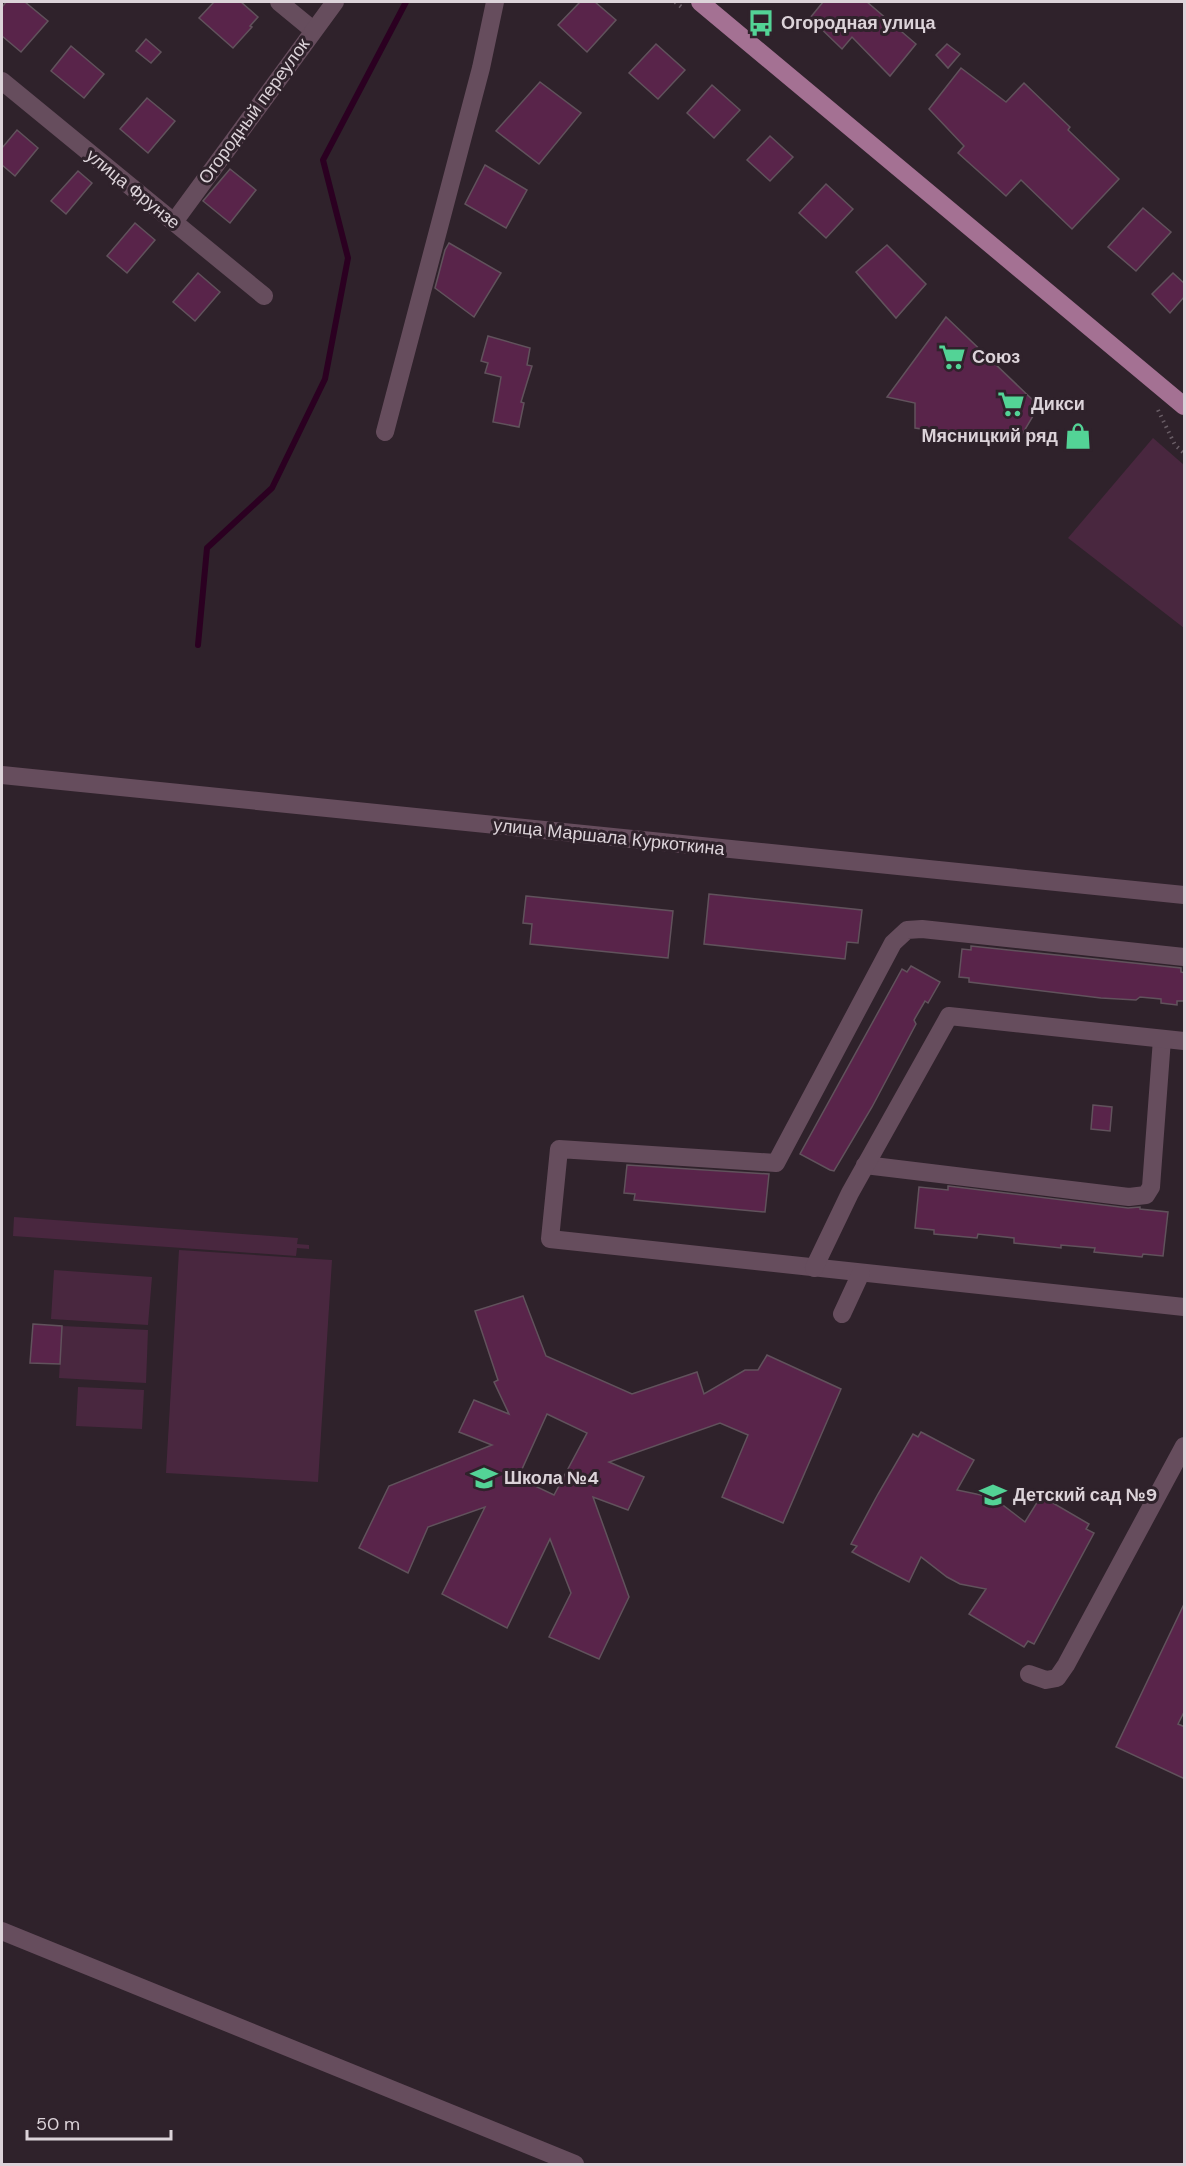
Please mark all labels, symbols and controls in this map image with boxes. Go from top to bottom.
bus stop icon: Огородная улица [746,8,776,38]
place label: Огородная улица [781,11,937,35]
street label: Огородный переулок [193,33,315,189]
street label: улица Фрунзе [81,144,185,234]
supermarket icon: Союз [937,342,967,372]
place label: Союз [972,345,1020,369]
supermarket icon: Дикси [996,389,1026,419]
place label: Дикси [1031,392,1085,416]
shop icon: Мясницкий ряд [1063,421,1093,451]
place label: Мясницкий ряд [921,424,1059,448]
street label: улица Маршала Куркоткина [492,813,727,861]
school or university icon: Школа №4 [469,1463,499,1493]
place label: Школа №4 [504,1466,599,1490]
school or university icon: Детский сад №9 [978,1480,1008,1510]
place label: Детский сад №9 [1013,1483,1157,1507]
scale bar [27,2103,171,2141]
text: 50 m [36,2112,80,2136]

